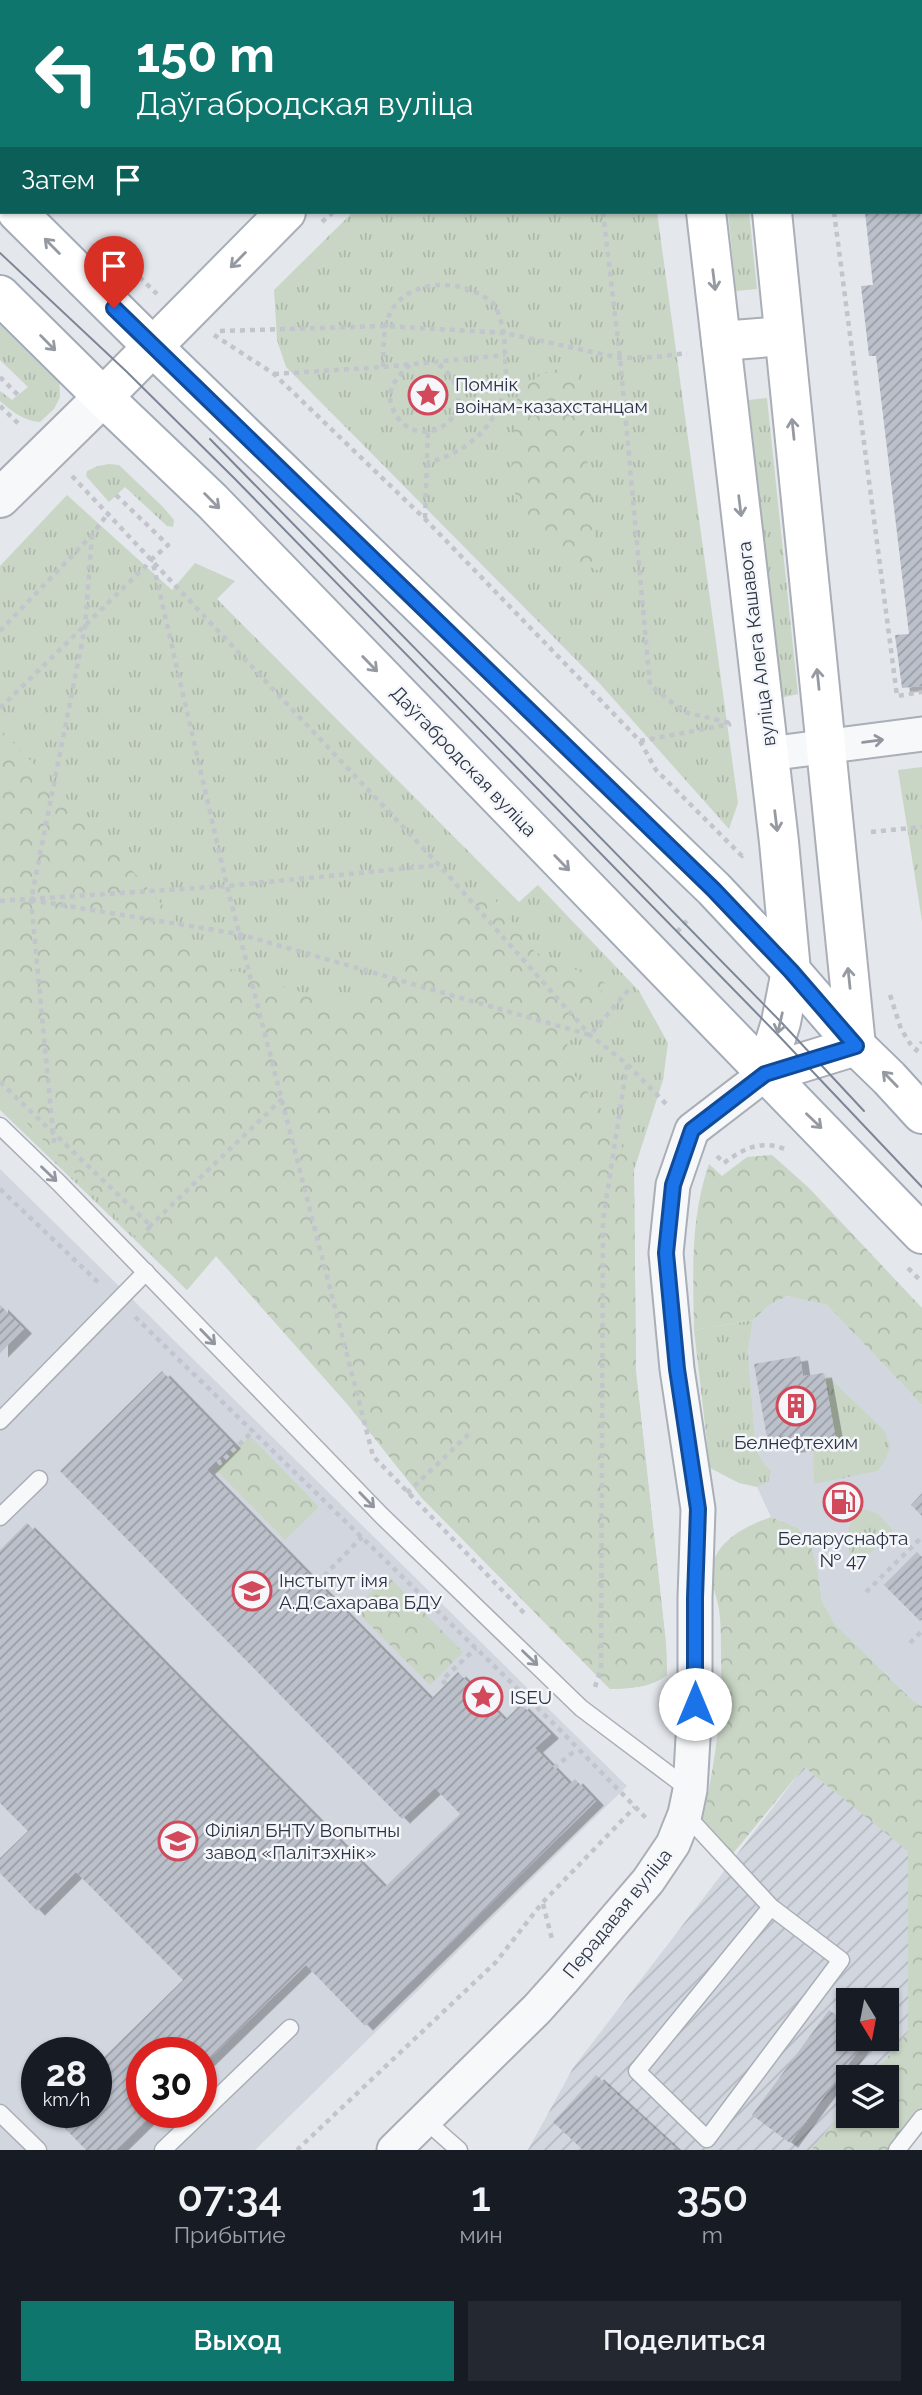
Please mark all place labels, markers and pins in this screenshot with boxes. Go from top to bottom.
pin [84,236,144,308]
place label: Помнік воінам-казахстанцам [455,373,648,417]
place icon: Помнік воінам-казахстанцам [407,374,449,416]
building icon: Белнефтехим [775,1385,817,1427]
place label: Белнефтехим [734,1431,858,1453]
fuel station icon: Беларуснафта № 47 [822,1481,864,1523]
place label: Беларуснафта № 47 [778,1527,908,1571]
place label: Інстытут імя А.Д.Сахарава БДУ [279,1569,442,1613]
school or university icon: Інстытут імя А.Д.Сахарава БДУ [231,1570,273,1612]
place icon: ISEU [462,1676,504,1718]
place label: ISEU [510,1686,552,1708]
place label: Філіял БНТУ Вопытны завод «Палітэхнік» [205,1819,400,1863]
school or university icon: Філіял БНТУ Вопытны завод «Палітэхнік» [157,1820,199,1862]

